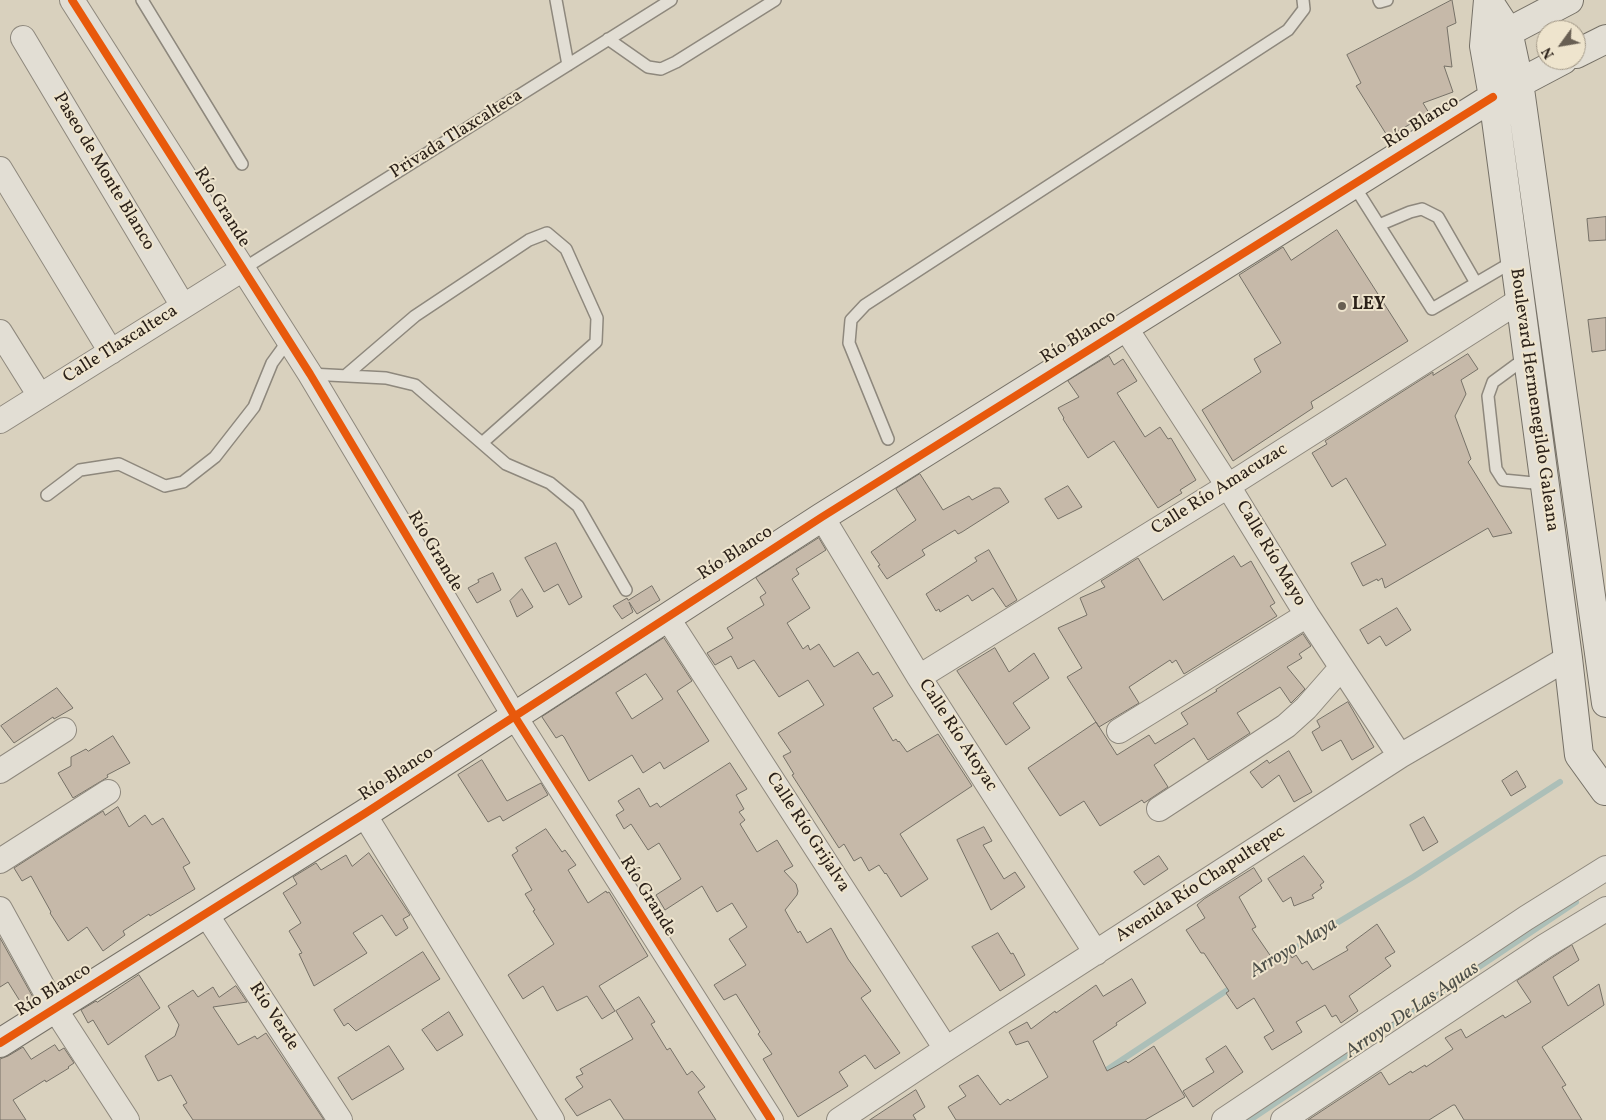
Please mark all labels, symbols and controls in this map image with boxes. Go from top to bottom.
north arrow [1536,20,1586,70]
text: N [1538,43,1559,62]
street label: Privada Tlaxcalteca [387,86,527,184]
street label: Paseo de Monte Blanco [47,89,159,255]
street label: Río Blanco [1380,91,1464,155]
street label: Río Grande [188,164,254,252]
street label: Boulevard Hermenegildo Galeana [1504,267,1562,533]
place label: LEY [1352,295,1385,317]
marker: LEY [1336,300,1348,312]
street label: Calle Tlaxcalteca [60,301,182,389]
street label: Río Blanco [1037,306,1121,370]
street label: Calle Río Amacuzac [1148,439,1292,541]
street label: Calle Río Mayo [1230,498,1310,610]
street label: Río Grande [402,508,466,596]
street label: Río Blanco [695,522,777,586]
street label: Calle Río Atoyac [913,676,1001,796]
street label: Río Blanco [356,743,438,807]
street label: Calle Río Grijalva [760,769,854,897]
street label: Avenida Río Chapultepec [1112,822,1290,948]
street label: Río Grande [614,853,680,941]
water label: Arroyo Maya [1246,914,1342,984]
water label: Arroyo De Las Aguas [1342,958,1484,1064]
street label: Río Blanco [12,959,96,1023]
street label: Río Verde [243,979,303,1055]

